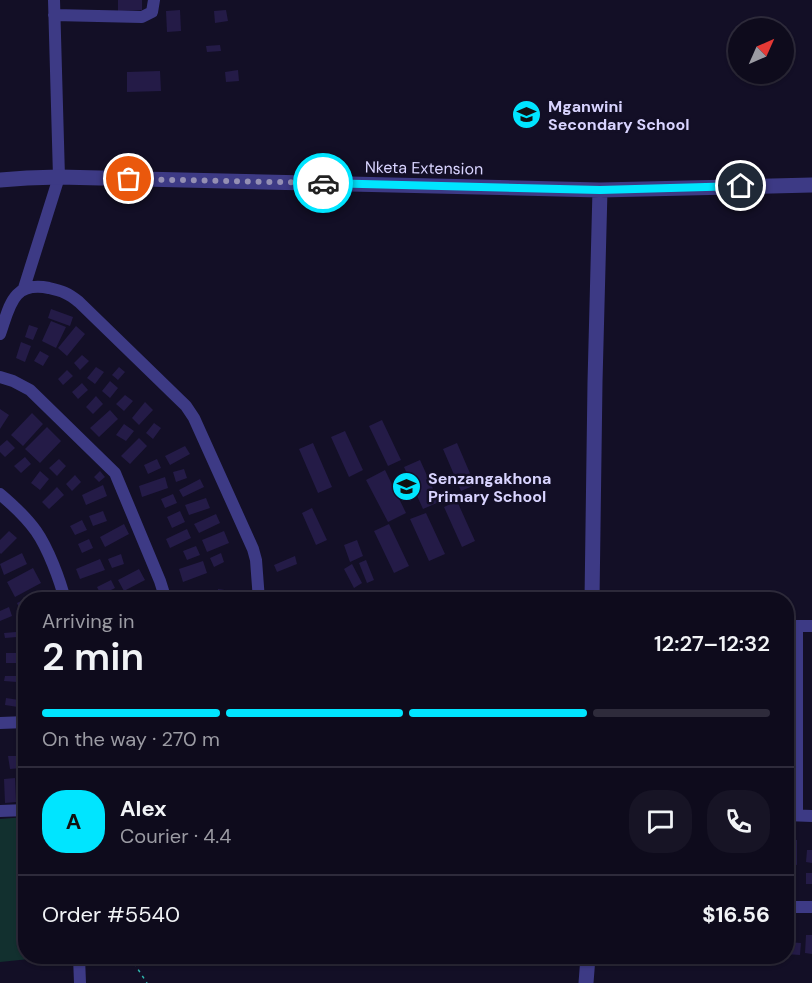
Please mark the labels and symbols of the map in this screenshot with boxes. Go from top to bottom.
north arrow [728,18,794,84]
place label: Mganwini Secondary School [548,96,690,135]
school or university icon: Mganwini Secondary School [511,99,543,131]
pin [103,153,154,204]
courier [293,153,353,213]
street label: Nketa Extension [365,156,483,180]
pin [715,160,766,211]
place label: Senzangakhona Primary School [428,468,551,507]
school or university icon: Senzangakhona Primary School [391,471,423,503]

